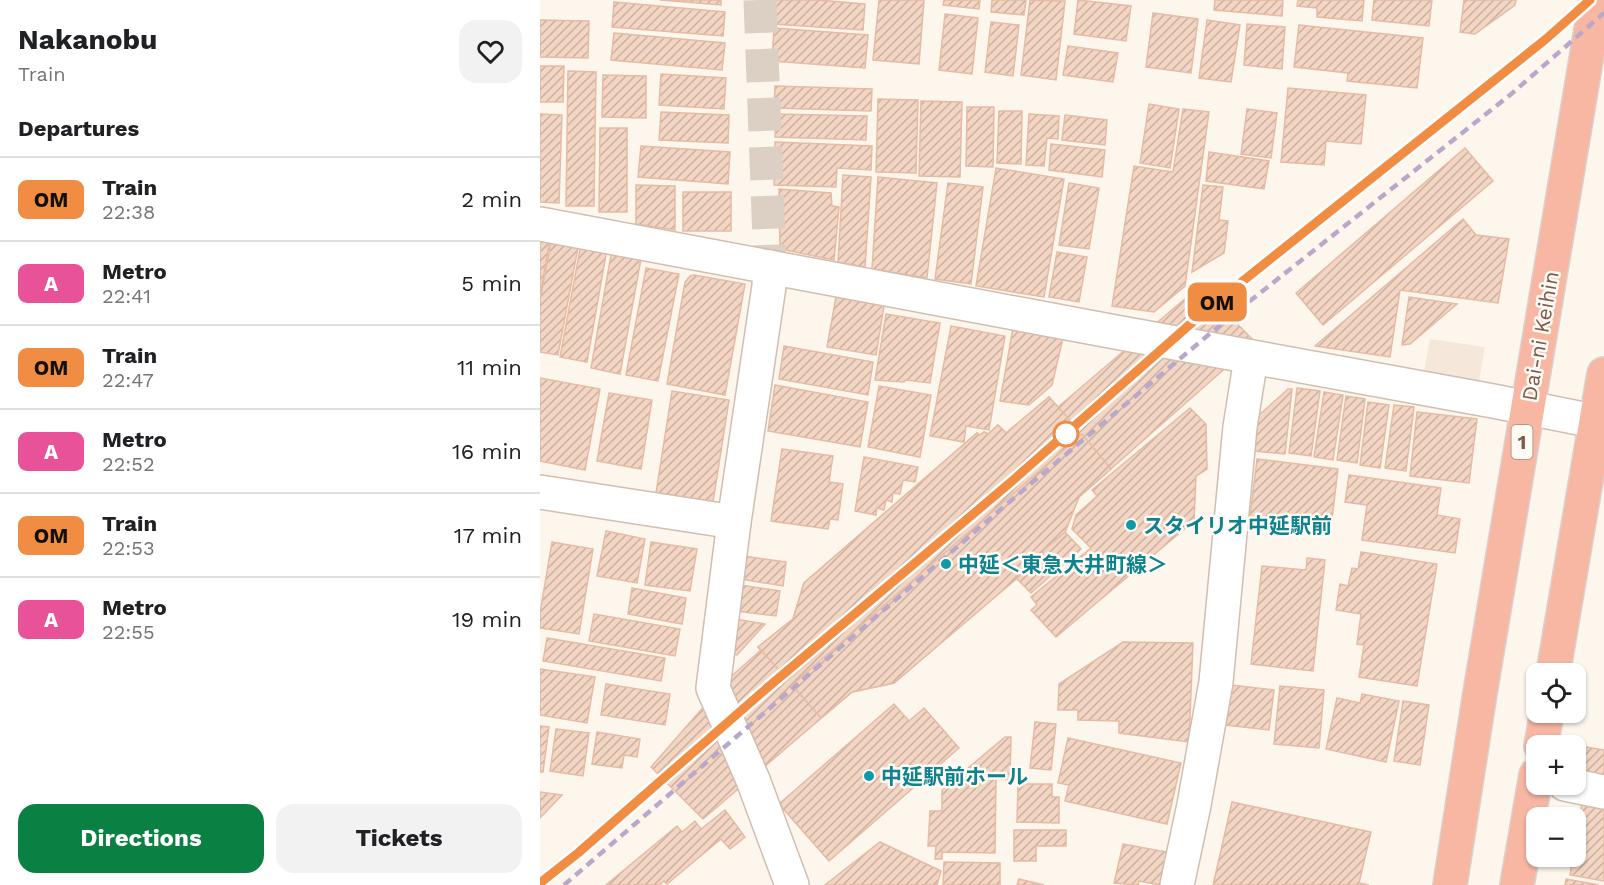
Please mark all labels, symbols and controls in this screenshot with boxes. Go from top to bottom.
button: heart [459,20,522,83]
text: Nakanobu [18,23,157,56]
text: Train [18,62,66,86]
text: Departures [18,116,139,141]
text: Train [102,175,157,200]
text: OM [34,187,68,212]
text: 2 min [461,187,522,212]
text: 22:38 [102,200,155,224]
text: Metro [102,259,167,284]
street label: Dai-ni Keihin [1516,269,1564,403]
text: A [44,271,58,296]
text: 5 min [461,271,522,296]
line badge: OM [1190,282,1244,322]
text: 22:41 [102,284,151,308]
text: OM [1200,290,1234,315]
text: Train [102,343,157,368]
text: OM [34,355,68,380]
text: 11 min [457,355,522,380]
text: 22:47 [102,368,154,392]
unlabelled marker [1053,421,1079,447]
road number: 1 [1512,425,1532,459]
text: Metro [102,427,167,452]
text: A [44,439,58,464]
text: 16 min [452,439,522,464]
text: 22:52 [102,452,155,476]
text: Train [102,511,157,536]
place label: スタイリオ中延駅前 [1143,513,1332,538]
marker: スタイリオ中延駅前 [1124,518,1138,532]
text: OM [34,523,68,548]
text: 17 min [454,523,522,548]
text: 22:53 [102,536,155,560]
place label: 中延＜東急大井町線＞ [958,552,1168,577]
marker: 中延＜東急大井町線＞ [939,557,953,571]
text: Metro [102,595,167,620]
text: A [44,607,58,632]
text: 19 min [452,607,522,632]
text: 22:55 [102,620,155,644]
map controls [1526,663,1586,867]
button: locate [1526,663,1586,723]
button: + [1526,735,1586,795]
place label: 中延駅前ホール [881,764,1028,789]
marker: 中延駅前ホール [862,769,876,783]
button: Directions [18,804,264,873]
button: Tickets [276,804,522,873]
button: − [1526,807,1586,867]

